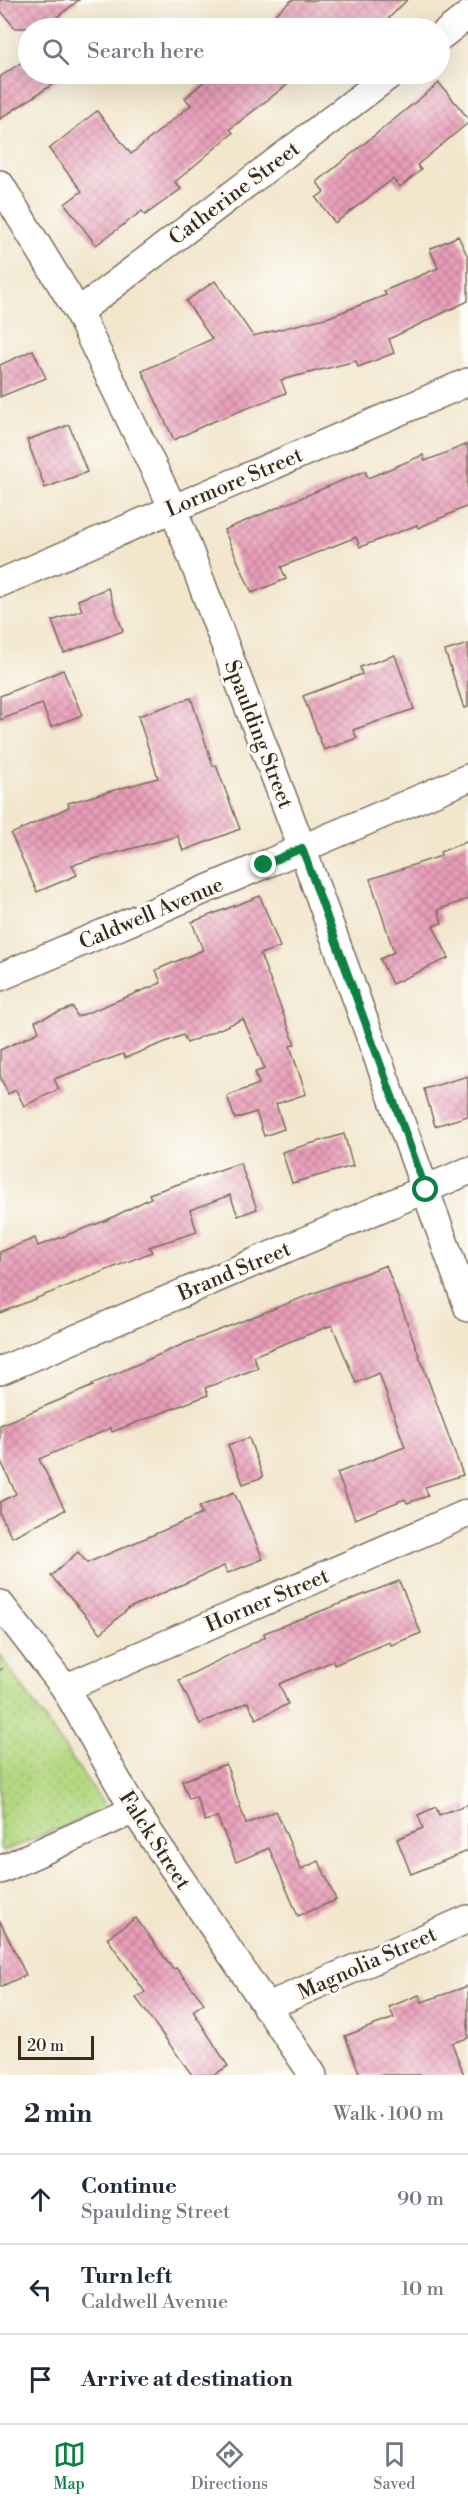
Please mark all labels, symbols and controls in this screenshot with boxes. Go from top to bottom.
search box [18,18,450,84]
icon: search [39,35,72,68]
text: Search here [87,38,204,65]
street label: Catherine Street [164,136,305,251]
street label: Lormore Street [162,442,307,523]
street label: Spaulding Street [218,657,298,813]
route end [250,851,276,877]
street label: Caldwell Avenue [75,872,228,956]
route start [412,1176,438,1202]
street label: Brand Street [173,1236,295,1308]
street label: Horner Street [202,1563,334,1639]
street label: Falck Street [113,1786,196,1895]
street label: Magnolia Street [294,1921,442,2006]
scale bar [18,2033,94,2060]
text: 20 m [27,2036,64,2056]
text: 2 min [24,2098,92,2130]
text: Walk · 100 m [333,2102,444,2127]
text: Continue [81,2173,177,2200]
icon: ahead [24,2183,57,2216]
text: 90 m [397,2187,444,2212]
text: Spaulding Street [81,2200,230,2225]
text: Turn left [81,2263,172,2290]
icon: left [24,2273,57,2306]
text: 10 m [401,2277,444,2302]
text: Caldwell Avenue [81,2290,228,2315]
icon: arrive [24,2363,57,2396]
text: Arrive at destination [81,2366,293,2393]
tab: Map [53,2438,86,2494]
tab: Directions [191,2438,268,2494]
tab: Saved [373,2438,415,2494]

